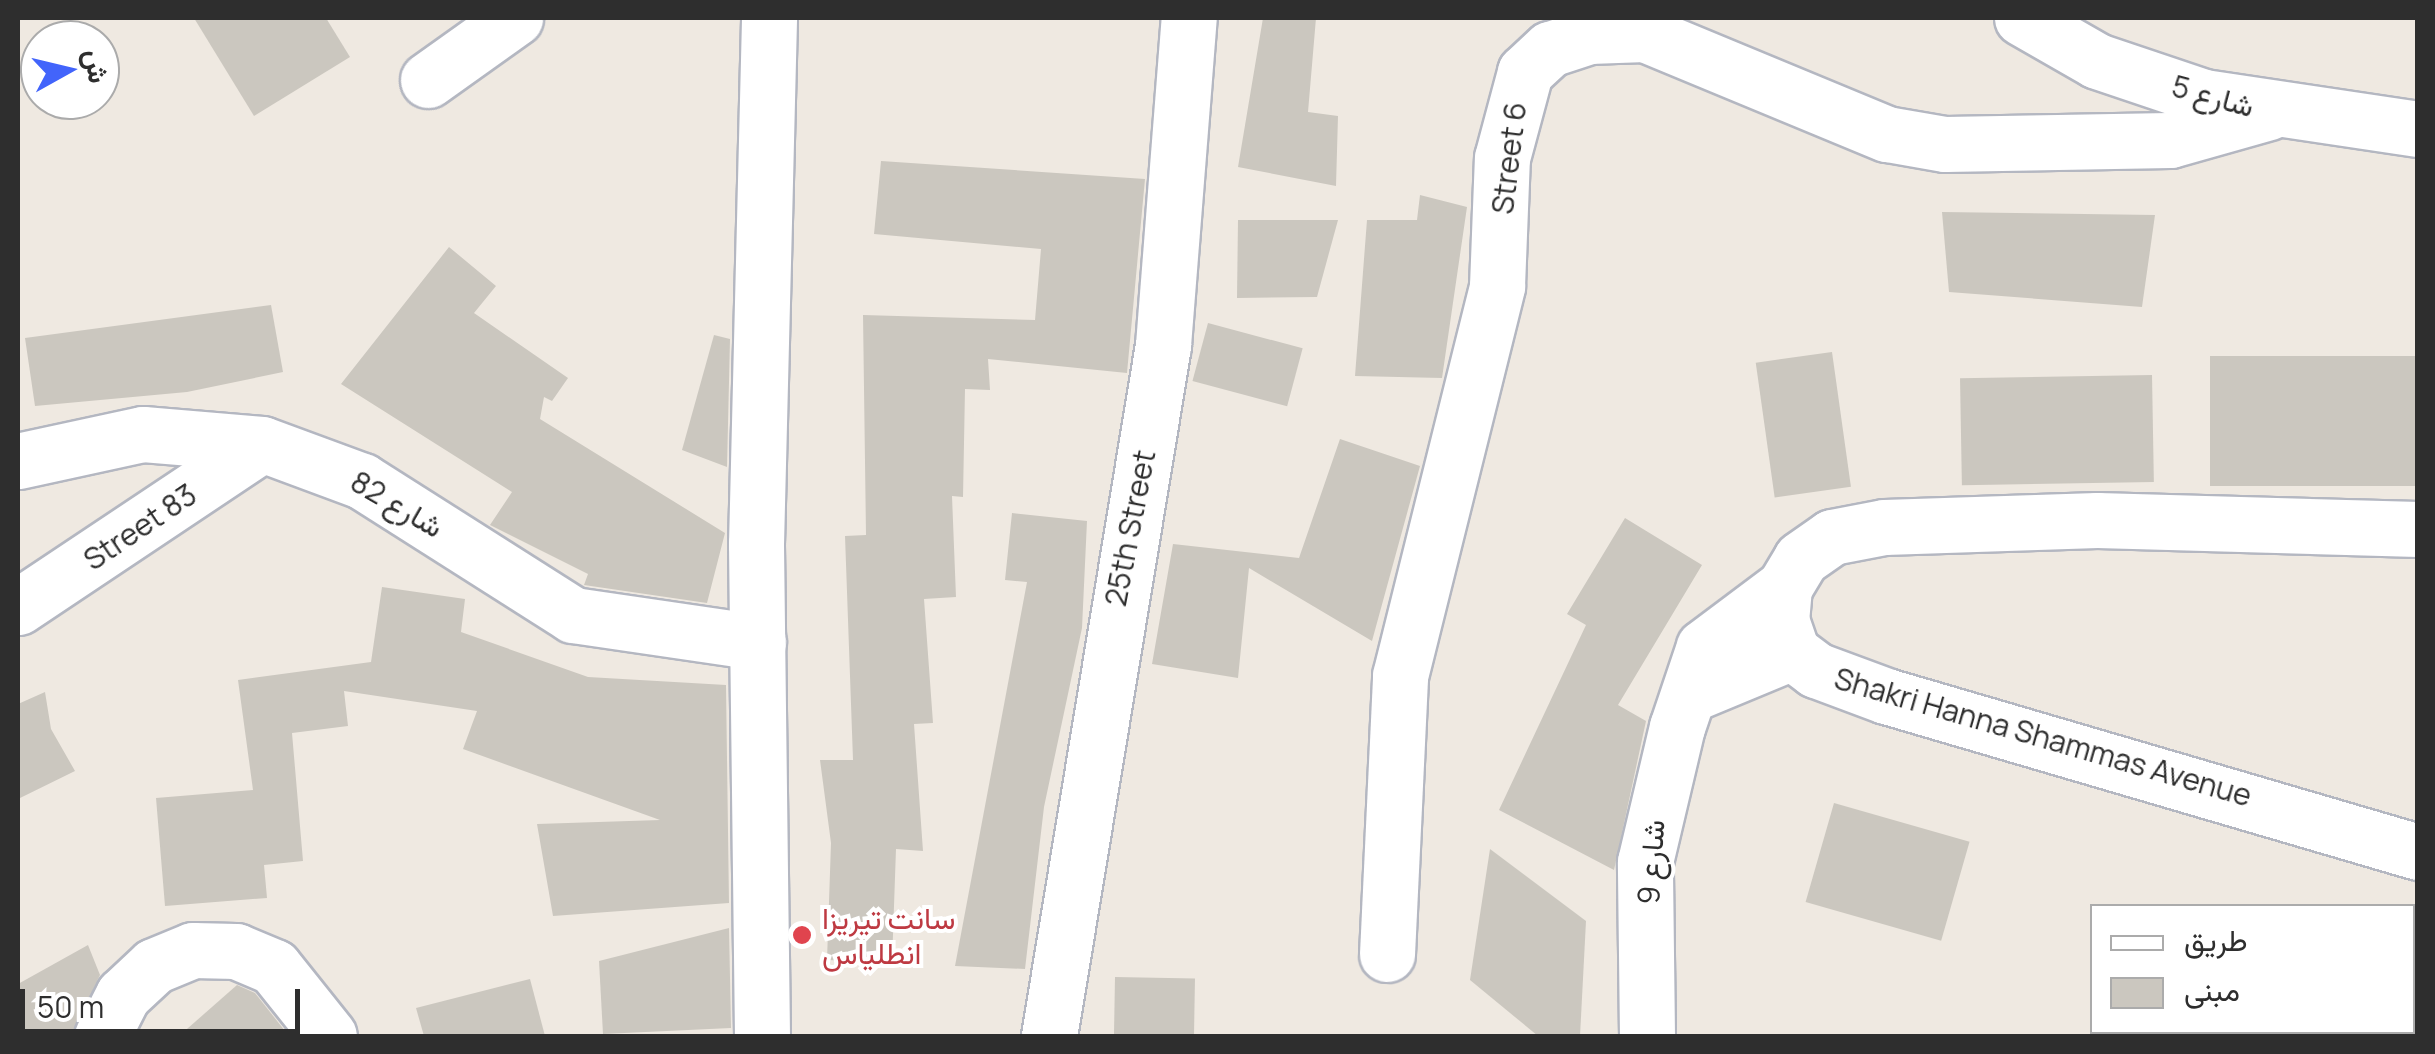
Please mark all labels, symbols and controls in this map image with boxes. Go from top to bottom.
north arrow [20,20,120,120]
text: ش [77,47,119,85]
street label: شارع 5 [2168,68,2258,124]
street label: Street 6 [1484,100,1534,216]
street label: 25th Street [1097,447,1163,609]
street label: شارع 82 [344,463,450,545]
street label: Street 83 [77,476,203,578]
street label: Shakri Hanna Shammas Avenue [1830,660,2256,814]
street label: شارع 9 [1630,818,1672,906]
place label: سانت تيريزا انطلياس [822,900,956,970]
legend [2090,904,2415,1034]
text: طريق [2184,919,2248,960]
marker: سانت تيريزا انطلياس [791,924,813,946]
scale bar [25,969,305,1031]
text: مبنى [2184,969,2240,1010]
text: 50 m [37,986,104,1027]

